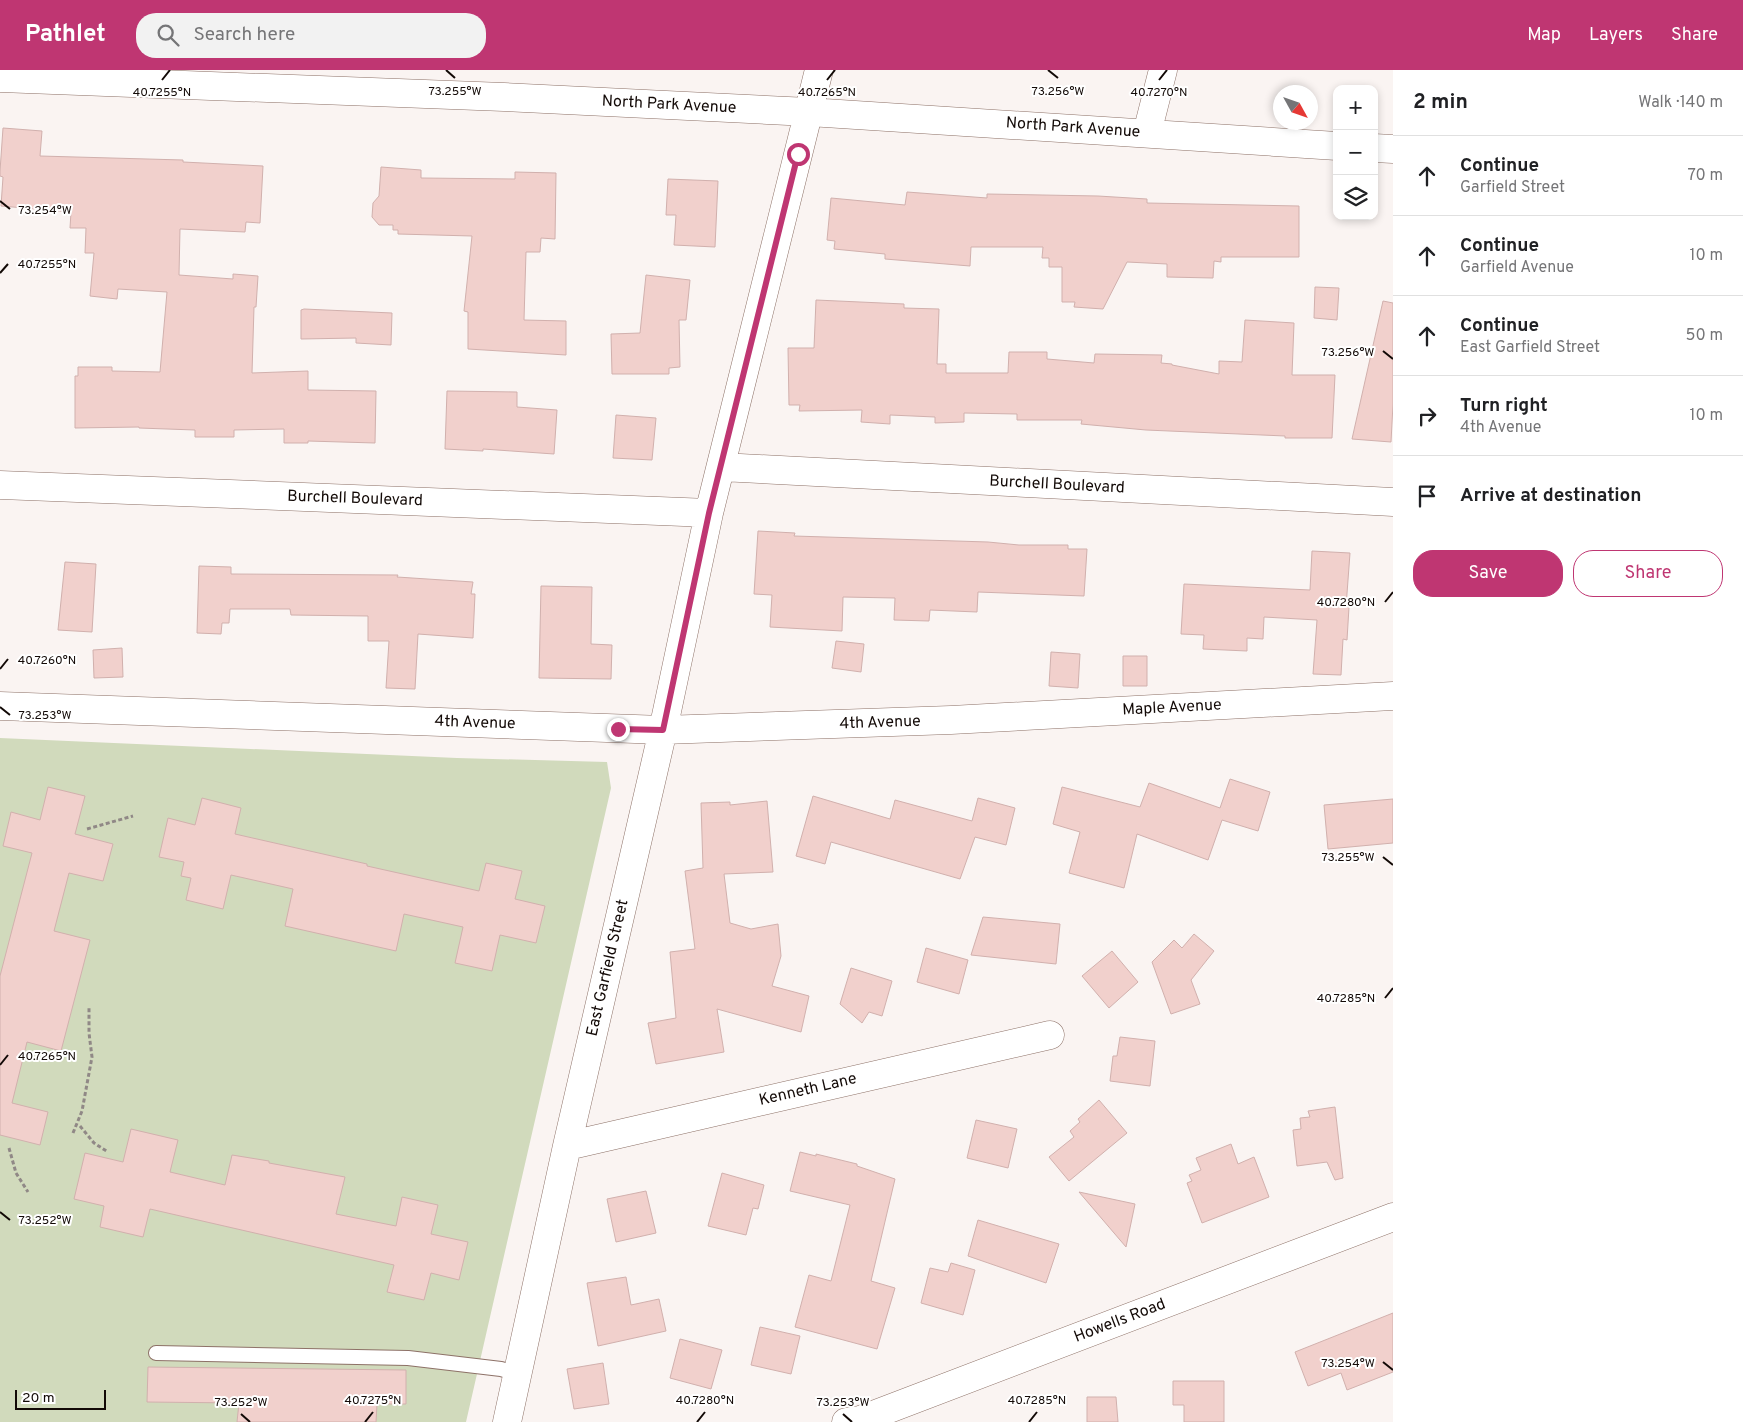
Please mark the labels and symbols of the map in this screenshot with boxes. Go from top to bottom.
text: 73.255°W [428,84,482,100]
text: 73.256°W [1032,84,1084,100]
text: 40.7255°N [133,85,191,101]
text: 40.7265°N [798,85,856,101]
text: 40.7270°N [1131,85,1187,101]
north arrow [1273,85,1318,130]
street label: North Park Avenue [601,91,737,119]
street label: North Park Avenue [1005,113,1141,143]
route start [787,143,810,166]
text: 73.254°W [18,203,72,219]
text: 40.7255°N [18,257,76,273]
text: 73.256°W [1322,345,1374,361]
street label: Burchell Boulevard [989,471,1125,499]
street label: Burchell Boulevard [287,487,423,511]
text: 40.7280°N [1317,595,1375,611]
text: 40.7260°N [18,653,76,669]
street label: Maple Avenue [1122,695,1222,721]
text: 73.253°W [19,708,71,724]
street label: 4th Avenue [434,712,516,734]
street label: 4th Avenue [839,712,921,734]
route end [607,718,630,741]
text: 73.255°W [1321,850,1375,866]
street label: East Garfield Street [583,898,633,1038]
text: 40.7285°N [1317,991,1375,1007]
text: 40.7265°N [18,1049,76,1065]
street label: Kenneth Lane [757,1069,859,1111]
text: 73.252°W [18,1213,72,1229]
street label: Howells Road [1071,1294,1169,1348]
text: 73.254°W [1321,1356,1375,1372]
scale bar [15,1387,106,1410]
text: 40.7275°N [344,1393,402,1409]
text: 40.7280°N [676,1393,734,1409]
text: 40.7285°N [1008,1393,1066,1409]
text: 73.252°W [214,1395,268,1411]
text: 73.253°W [817,1395,869,1411]

